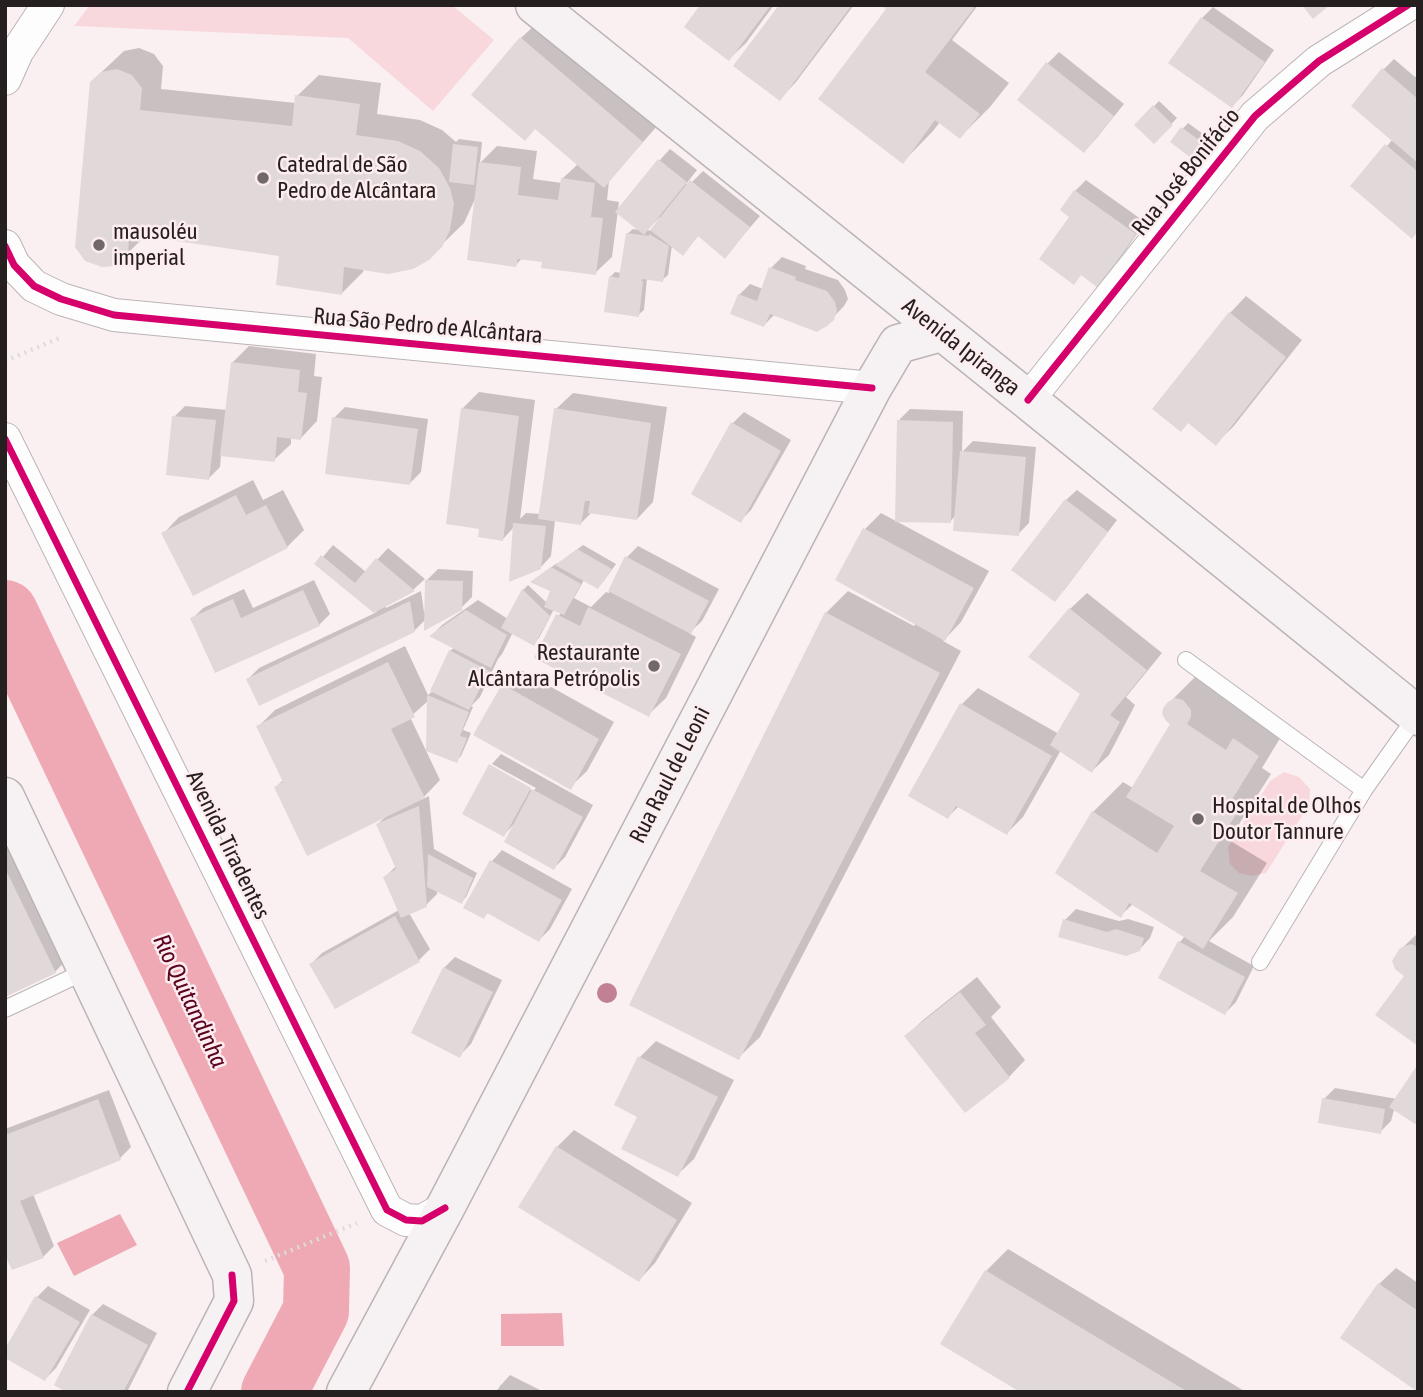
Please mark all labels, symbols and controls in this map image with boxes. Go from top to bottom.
street label: Rua José Bonifácio [1126,103,1246,241]
place label: Catedral de São Pedro de Alcântara [277,151,436,205]
marker: Catedral de São Pedro de Alcântara [255,170,271,186]
place label: mausoléu imperial [113,218,198,272]
marker: mausoléu imperial [91,237,107,253]
street label: Avenida Ipiranga [896,292,1026,402]
street label: Rua São Pedro de Alcântara [312,302,544,350]
place label: Restaurante Alcântara Petrópolis [468,639,640,693]
marker: Restaurante Alcântara Petrópolis [646,658,662,674]
street label: Rua Raul de Leoni [624,702,716,848]
street label: Avenida Tiradentes [180,766,276,924]
place label: Hospital de Olhos Doutor Tannure [1212,792,1361,846]
marker: Hospital de Olhos Doutor Tannure [1190,811,1206,827]
water label: Rio Quitandinha [147,930,233,1072]

